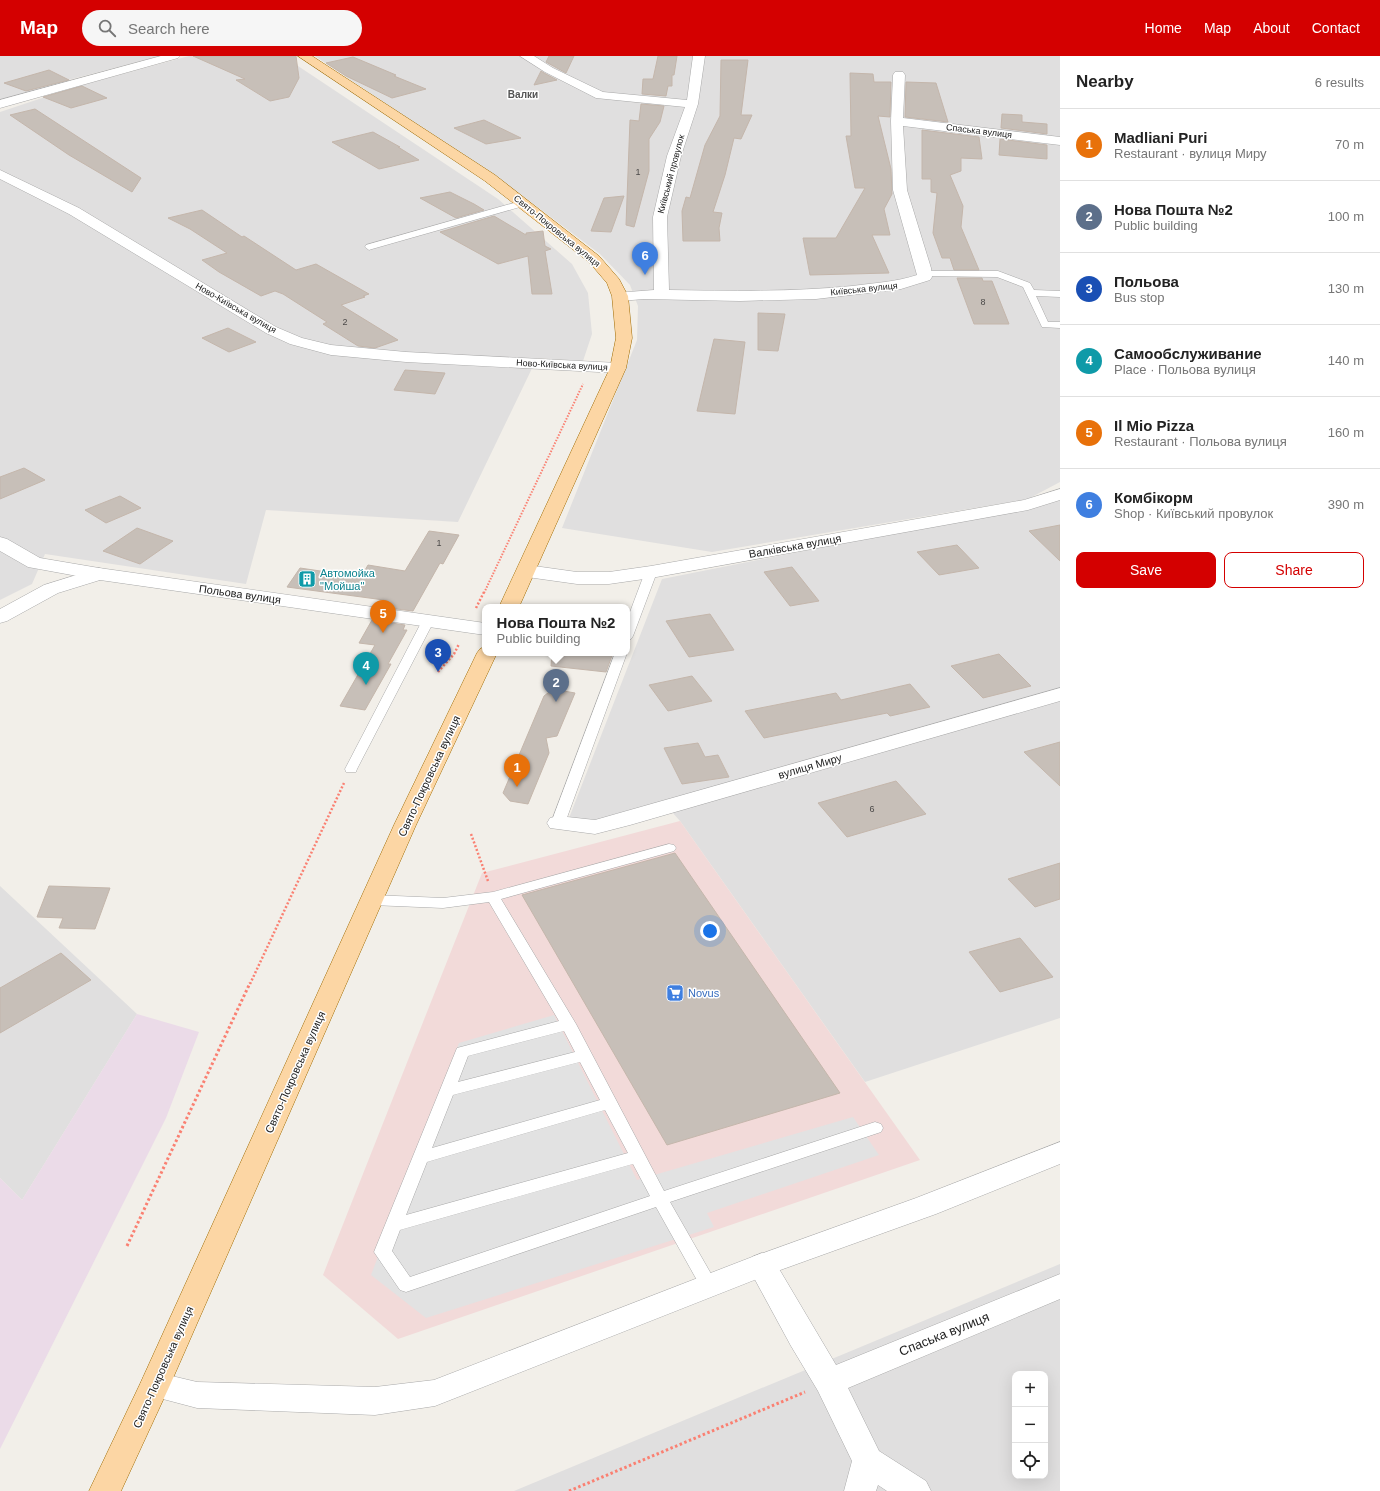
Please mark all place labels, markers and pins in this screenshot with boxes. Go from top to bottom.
pin: 6 [632,242,658,275]
place label: Автомойка "Мойша" [320,567,376,592]
building icon: Автомойка "Мойша" [297,569,317,589]
pin: 5 [370,600,396,633]
pin: 3 [425,639,451,672]
pin: 4 [353,652,379,685]
pin: 2 [543,669,569,702]
pin: 1 [504,754,530,787]
supermarket icon: Novus [665,983,685,1003]
place label: Novus [688,987,720,999]

